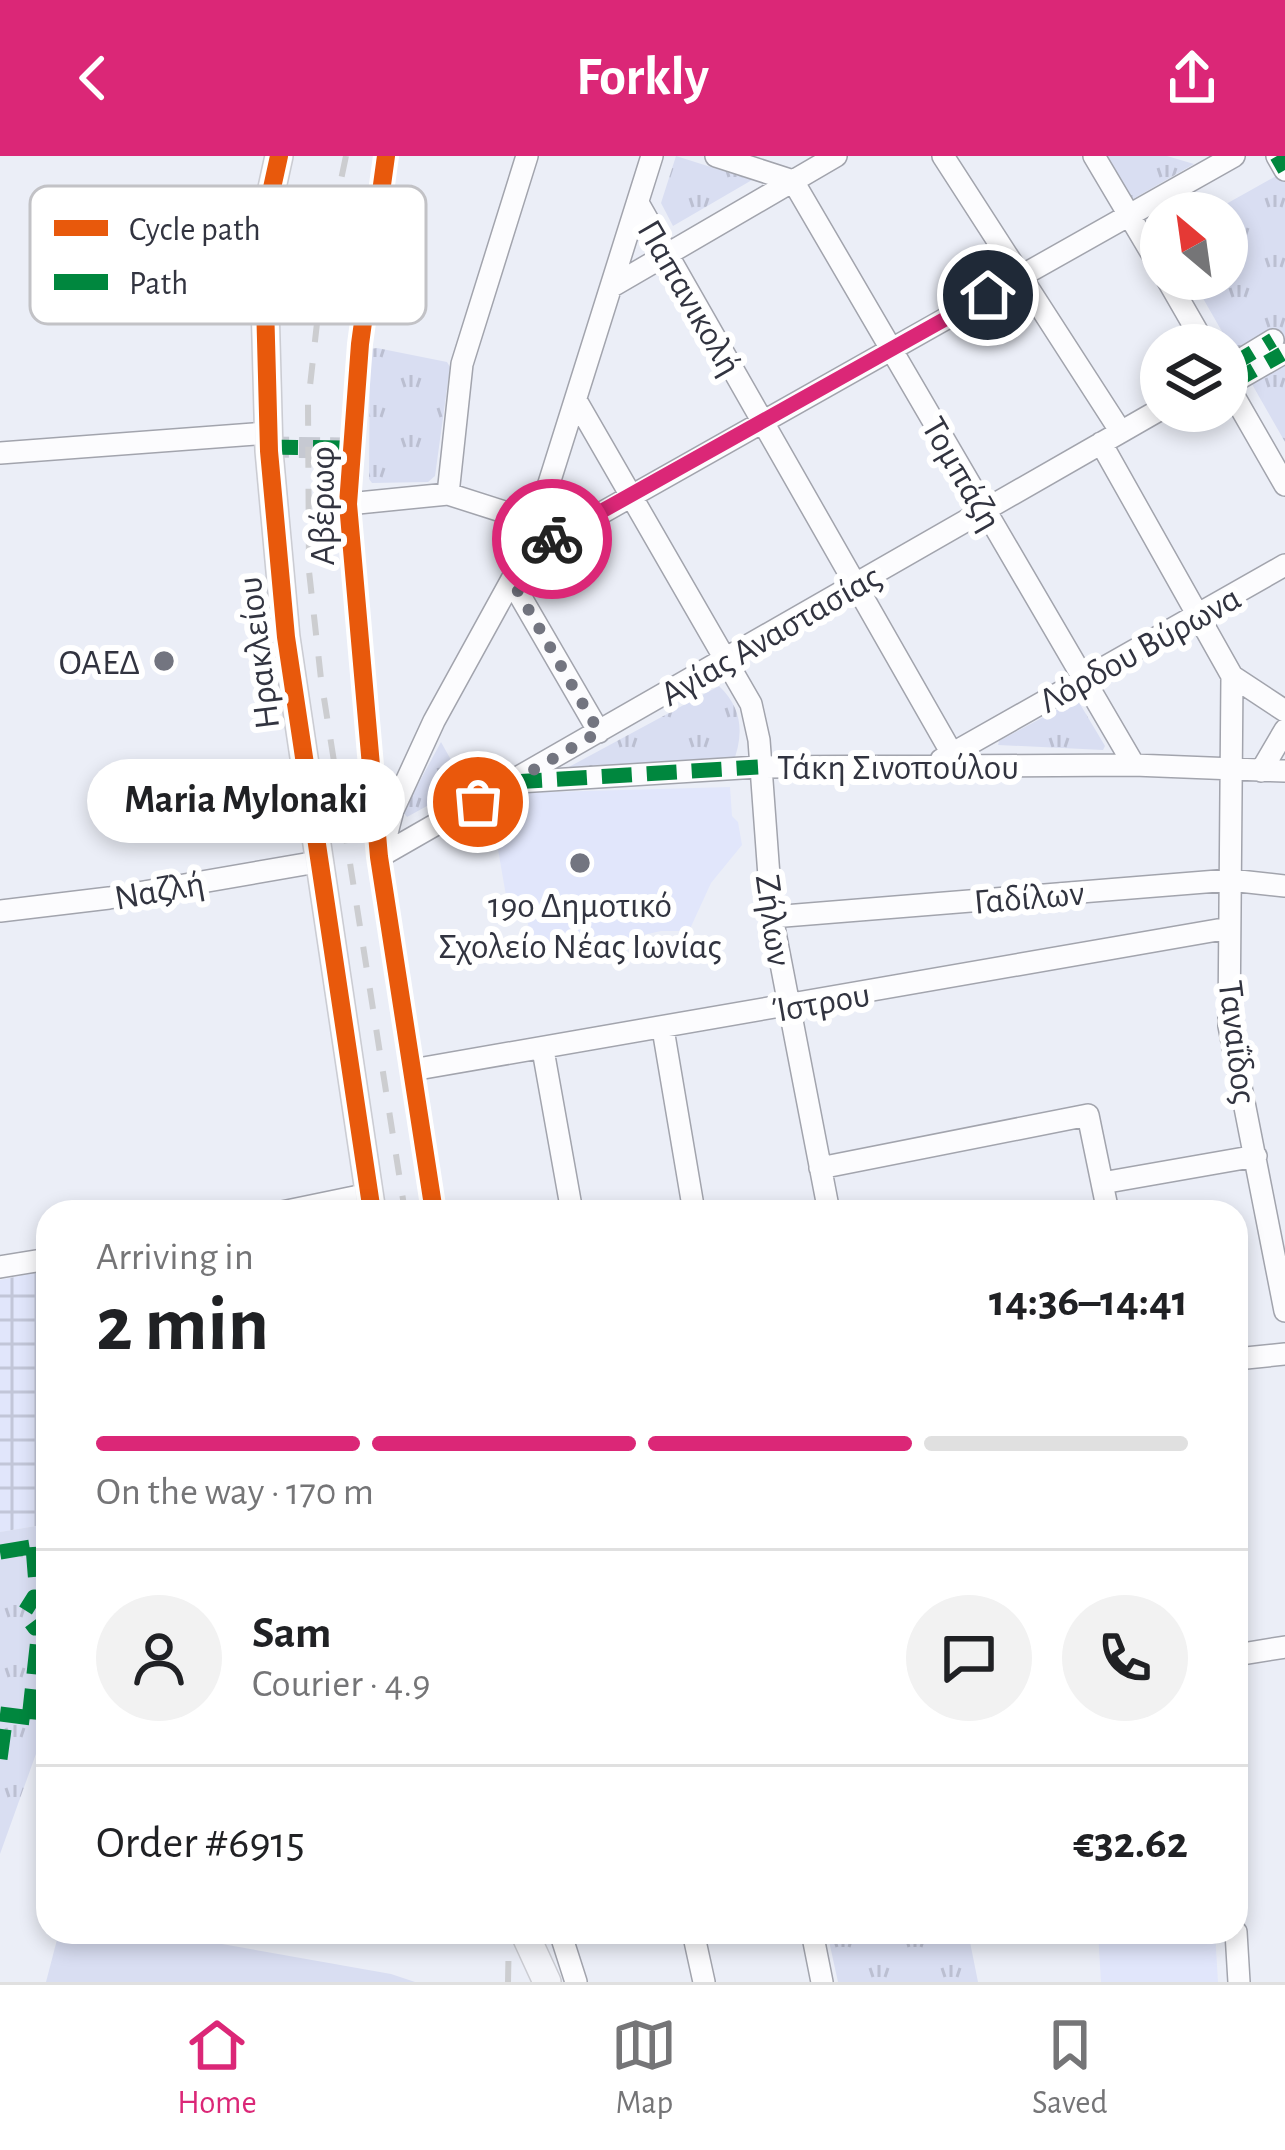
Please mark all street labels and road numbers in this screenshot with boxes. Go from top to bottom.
street label: Παπανικολή [631,214,748,382]
street label: Τομπάζη [915,411,1008,537]
street label: Αβέρωφ [305,446,341,566]
street label: Αγίας Αναστασίας [655,558,887,713]
street label: Ηρακλείου [232,575,286,731]
street label: Λόρδου Βύρωνα [1033,580,1247,720]
street label: Τάκη Σινοπούλου [777,750,1019,786]
street label: Ναζλή [112,865,207,917]
street label: Ζήλων [749,872,797,968]
street label: Γαδίλων [973,875,1086,921]
street label: Ίστρου [770,977,873,1029]
street label: Ταναΐδος [1212,978,1262,1106]

